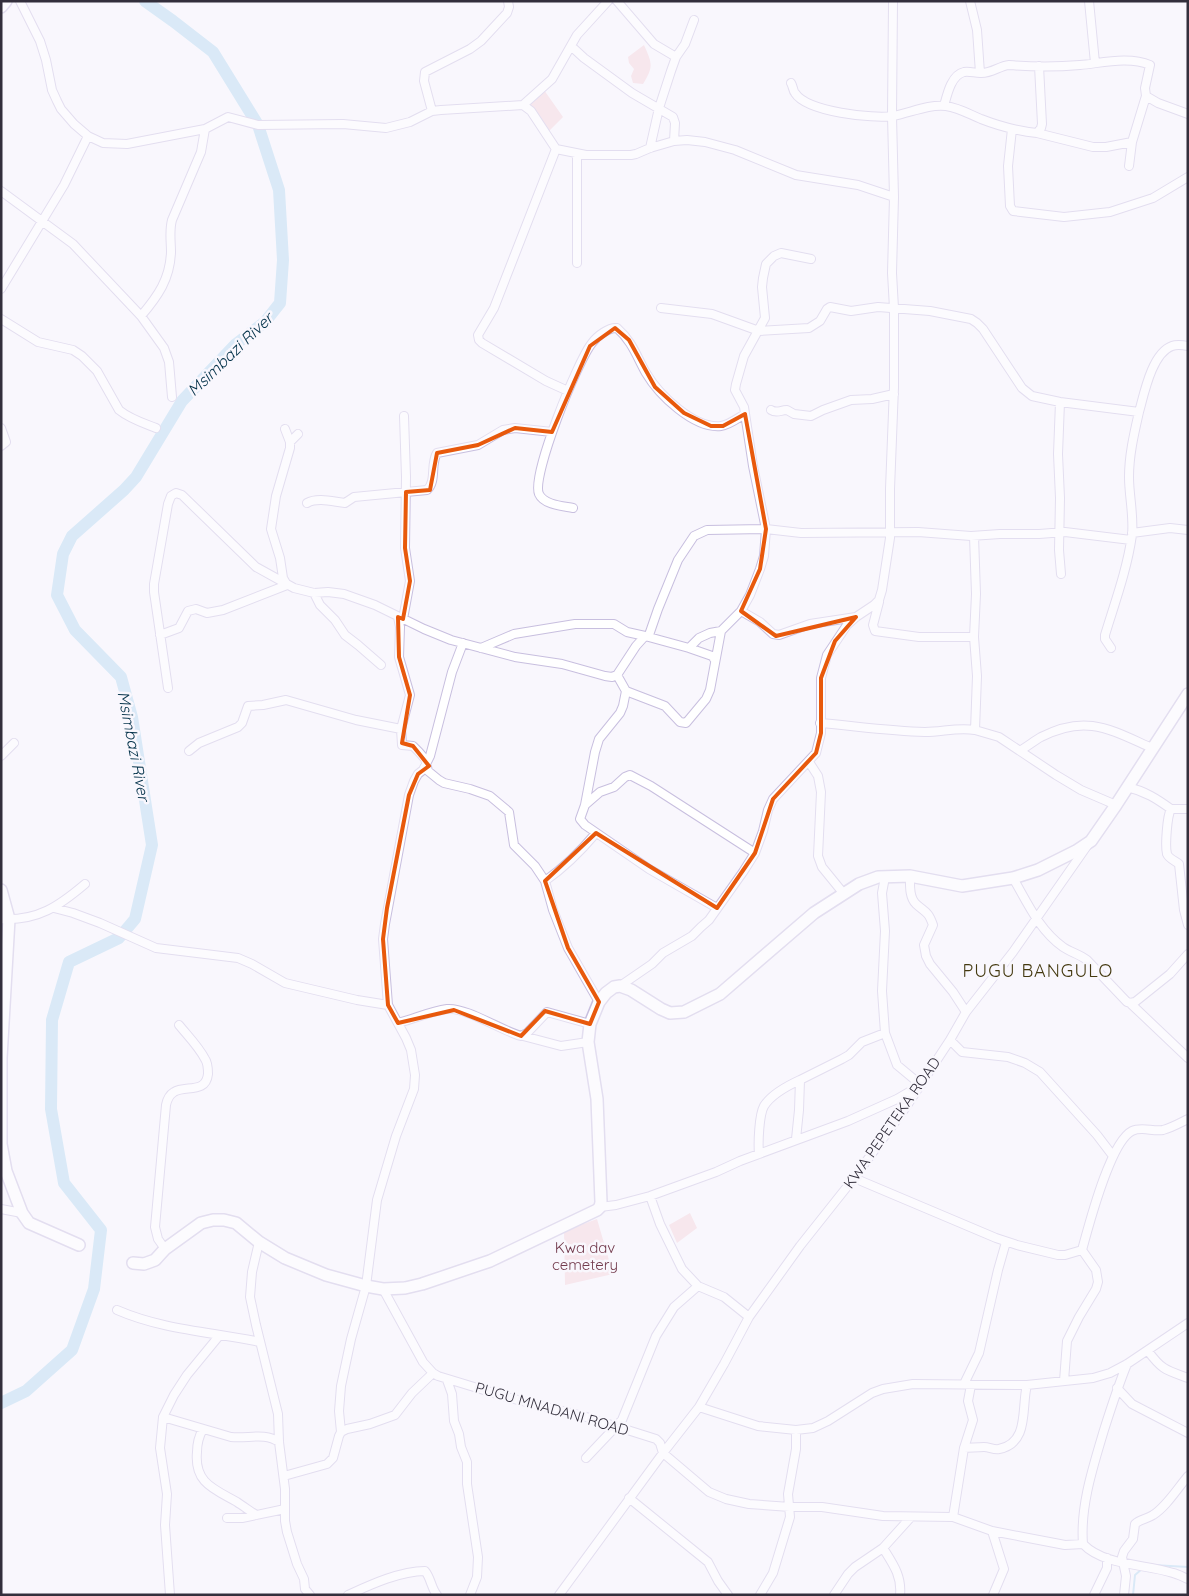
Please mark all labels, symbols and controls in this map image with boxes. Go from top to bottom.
water label: Msimbazi River [183,307,278,400]
water label: Msimbazi River [114,689,155,804]
district label: PUGU BANGULO [963,959,1113,982]
street label: KWA PEPETEKA ROAD [839,1053,944,1192]
park label: Kwa dav cemetery [552,1238,618,1274]
street label: PUGU MNADANI ROAD [473,1377,631,1440]

